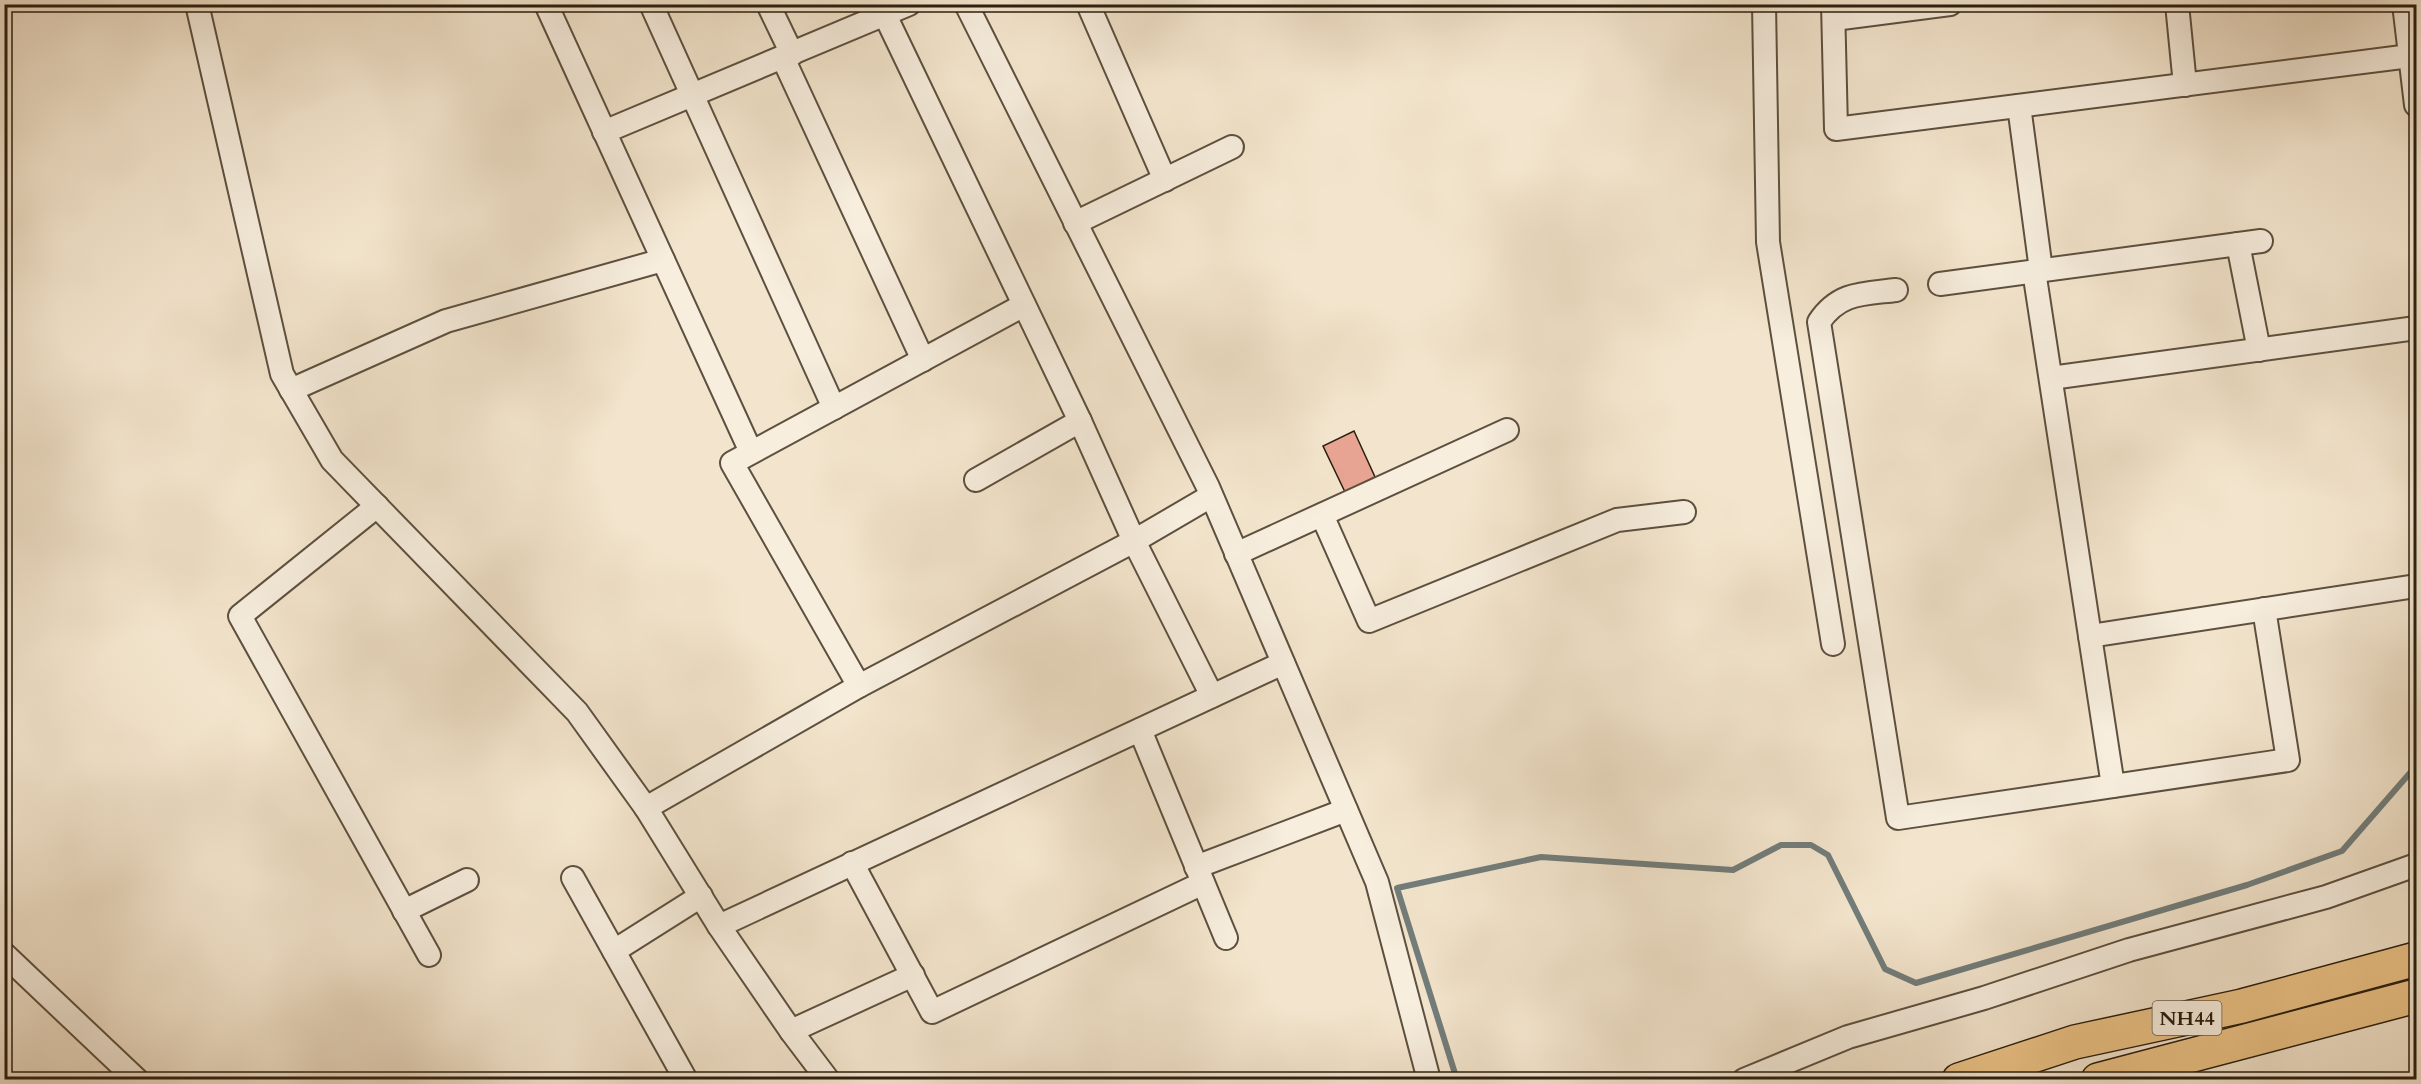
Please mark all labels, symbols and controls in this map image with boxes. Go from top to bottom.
road number: NH44 [2152,1001,2222,1035]

